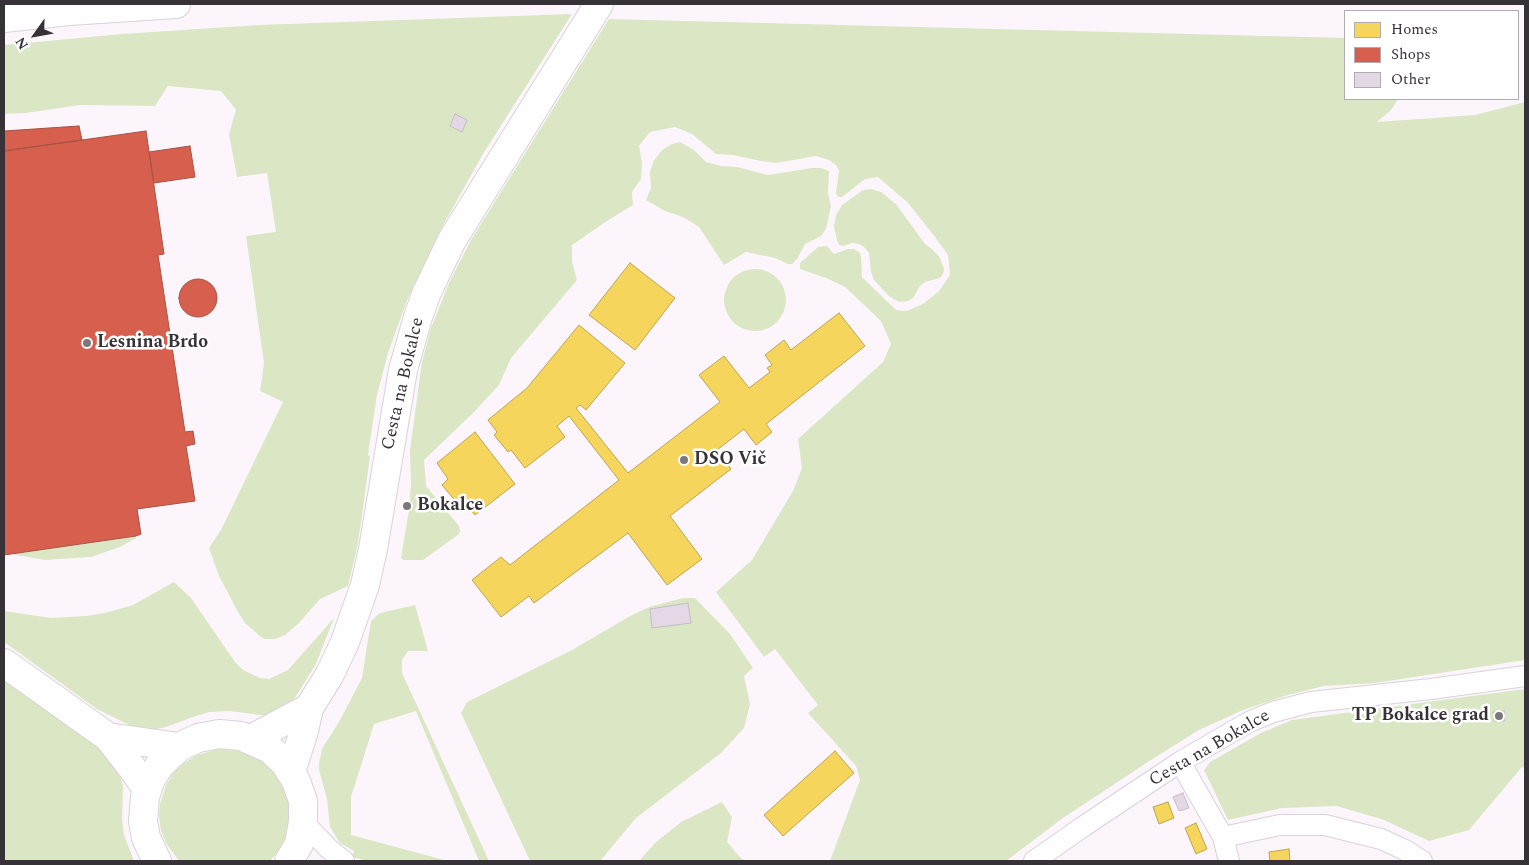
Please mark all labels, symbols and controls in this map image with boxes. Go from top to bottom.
north arrow [10,10,60,60]
legend [1344,10,1519,100]
text: Homes [1391,18,1438,41]
text: N [10,33,34,54]
text: Shops [1391,43,1431,66]
text: Other [1391,68,1430,91]
street label: Cesta na Bokalce [378,316,430,452]
place label: Lesnina Brdo [97,332,208,354]
marker: Lesnina Brdo [81,337,93,349]
place label: DSO Vič [694,449,766,471]
marker: DSO Vič [678,454,690,466]
place label: Bokalce [417,495,483,517]
marker: Bokalce [401,500,413,512]
place label: TP Bokalce grad [1352,705,1489,727]
street label: Cesta na Bokalce [1146,706,1274,792]
marker: TP Bokalce grad [1493,710,1505,722]

